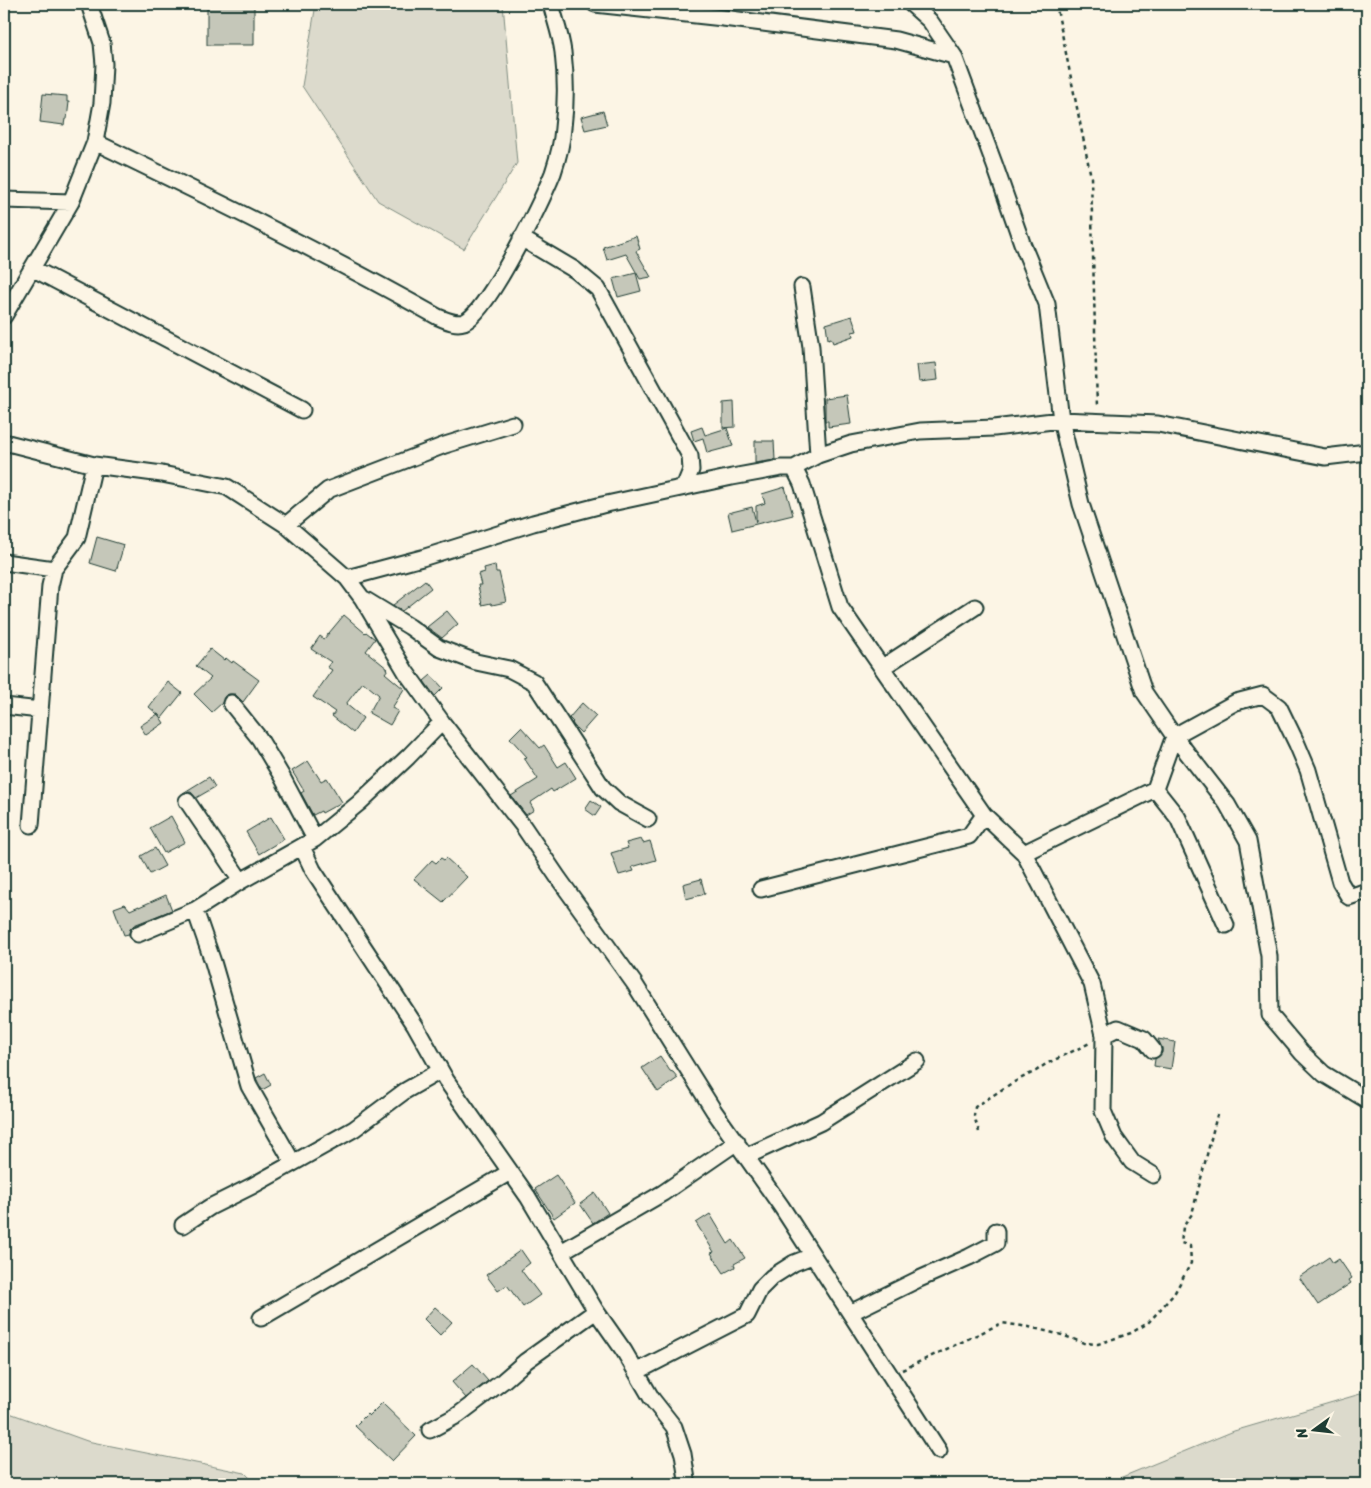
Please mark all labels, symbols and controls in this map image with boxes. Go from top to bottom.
north arrow [1288,1406,1338,1456]
text: N [1289,1425,1316,1442]

